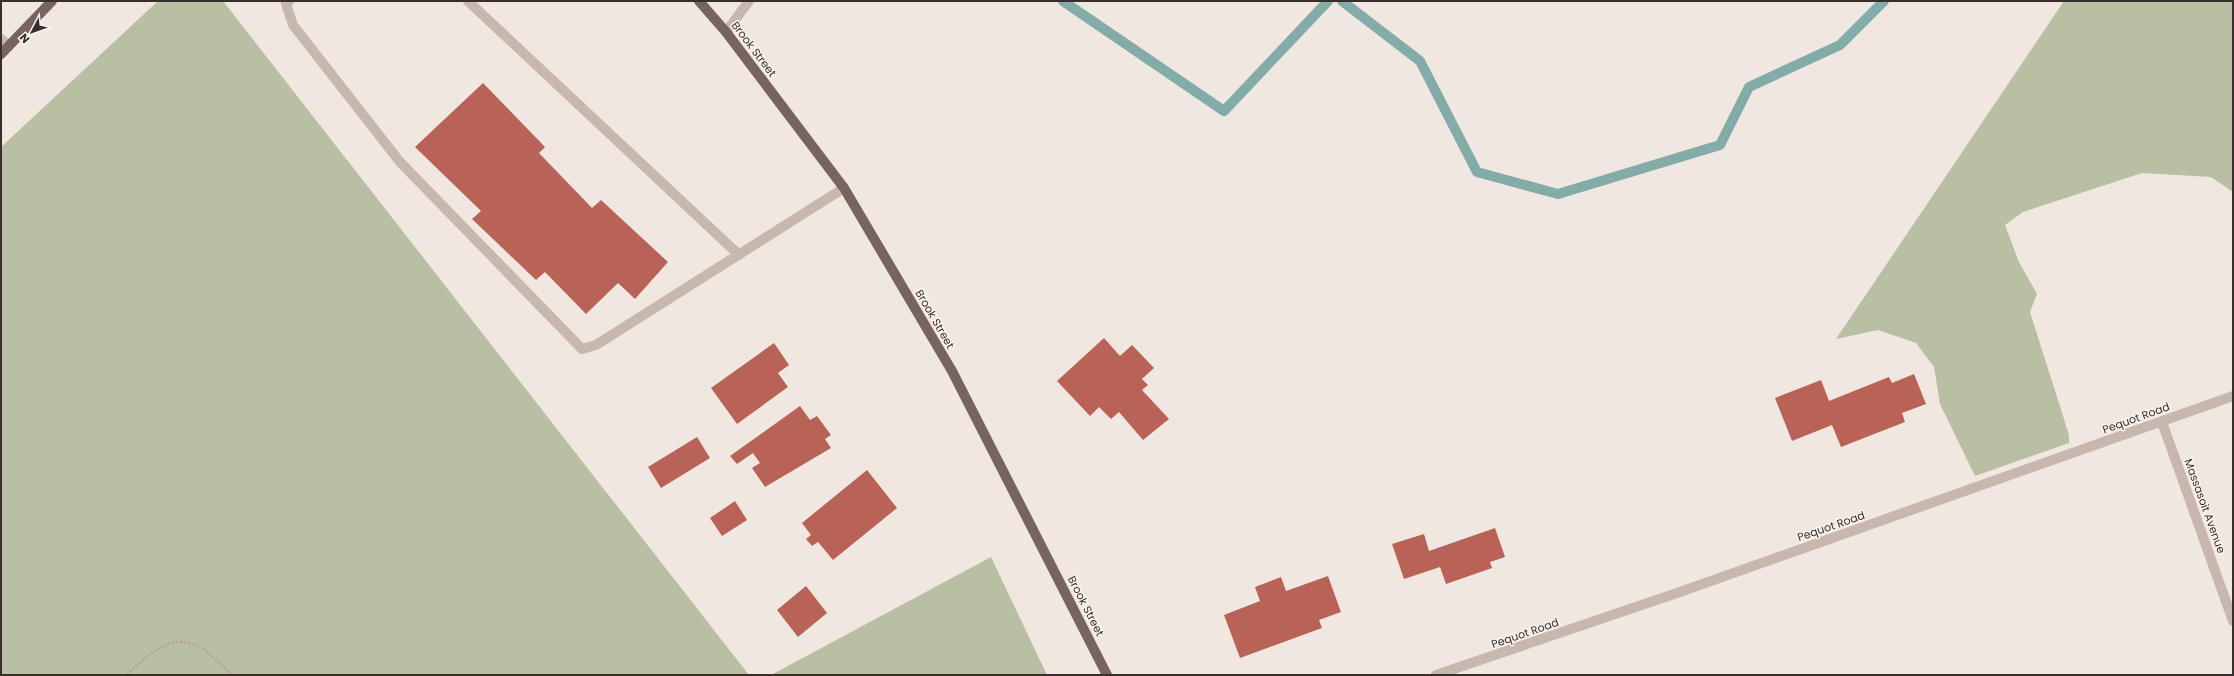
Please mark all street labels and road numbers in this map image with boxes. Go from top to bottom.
street label: Brook Street [728,18,780,80]
street label: Brook Street [912,287,958,351]
street label: Pequot Road [2100,398,2172,438]
street label: Massasoit Avenue [2180,456,2230,556]
street label: Pequot Road [1795,507,1867,545]
street label: Brook Street [1064,573,1108,639]
street label: Pequot Road [1489,614,1561,652]

